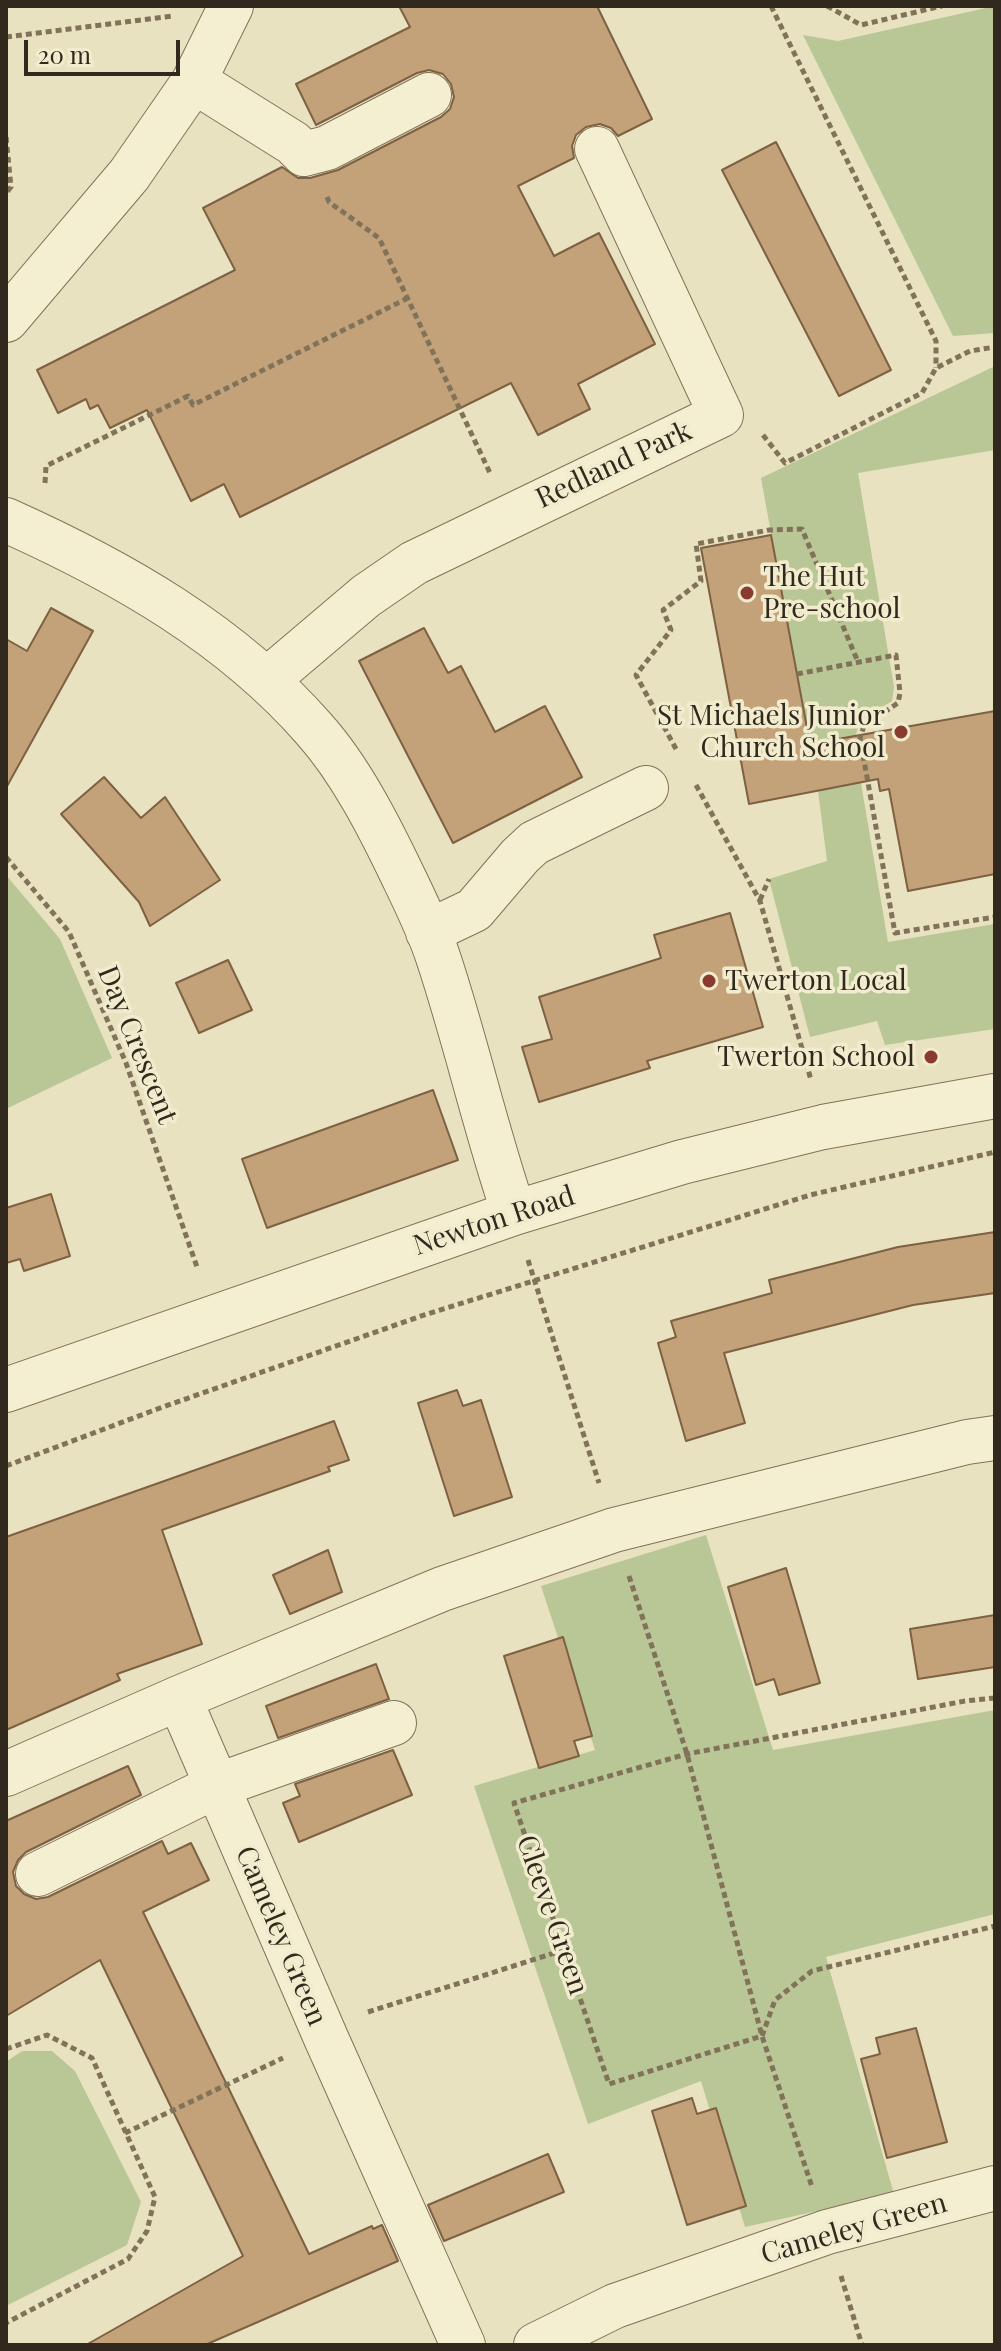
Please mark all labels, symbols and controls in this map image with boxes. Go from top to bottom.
scale bar [28,24,184,74]
text: 20 m [38,38,91,70]
street label: Redland Park [531,414,697,516]
place label: The Hut Pre-school [763,560,900,626]
marker: The Hut Pre-school [738,584,756,602]
place label: St Michaels Junior Church School [657,699,885,765]
marker: St Michaels Junior Church School [892,723,910,741]
street label: Day Crescent [90,961,184,1129]
place label: Twerton Local [725,964,907,998]
marker: Twerton Local [700,972,718,990]
place label: Twerton School [717,1040,915,1074]
marker: Twerton School [922,1048,940,1066]
street label: Newton Road [409,1179,579,1263]
street label: Cleeve Green [509,1831,595,1999]
street label: Cameley Green [228,1841,334,2031]
street label: Cameley Green [757,2186,951,2272]

